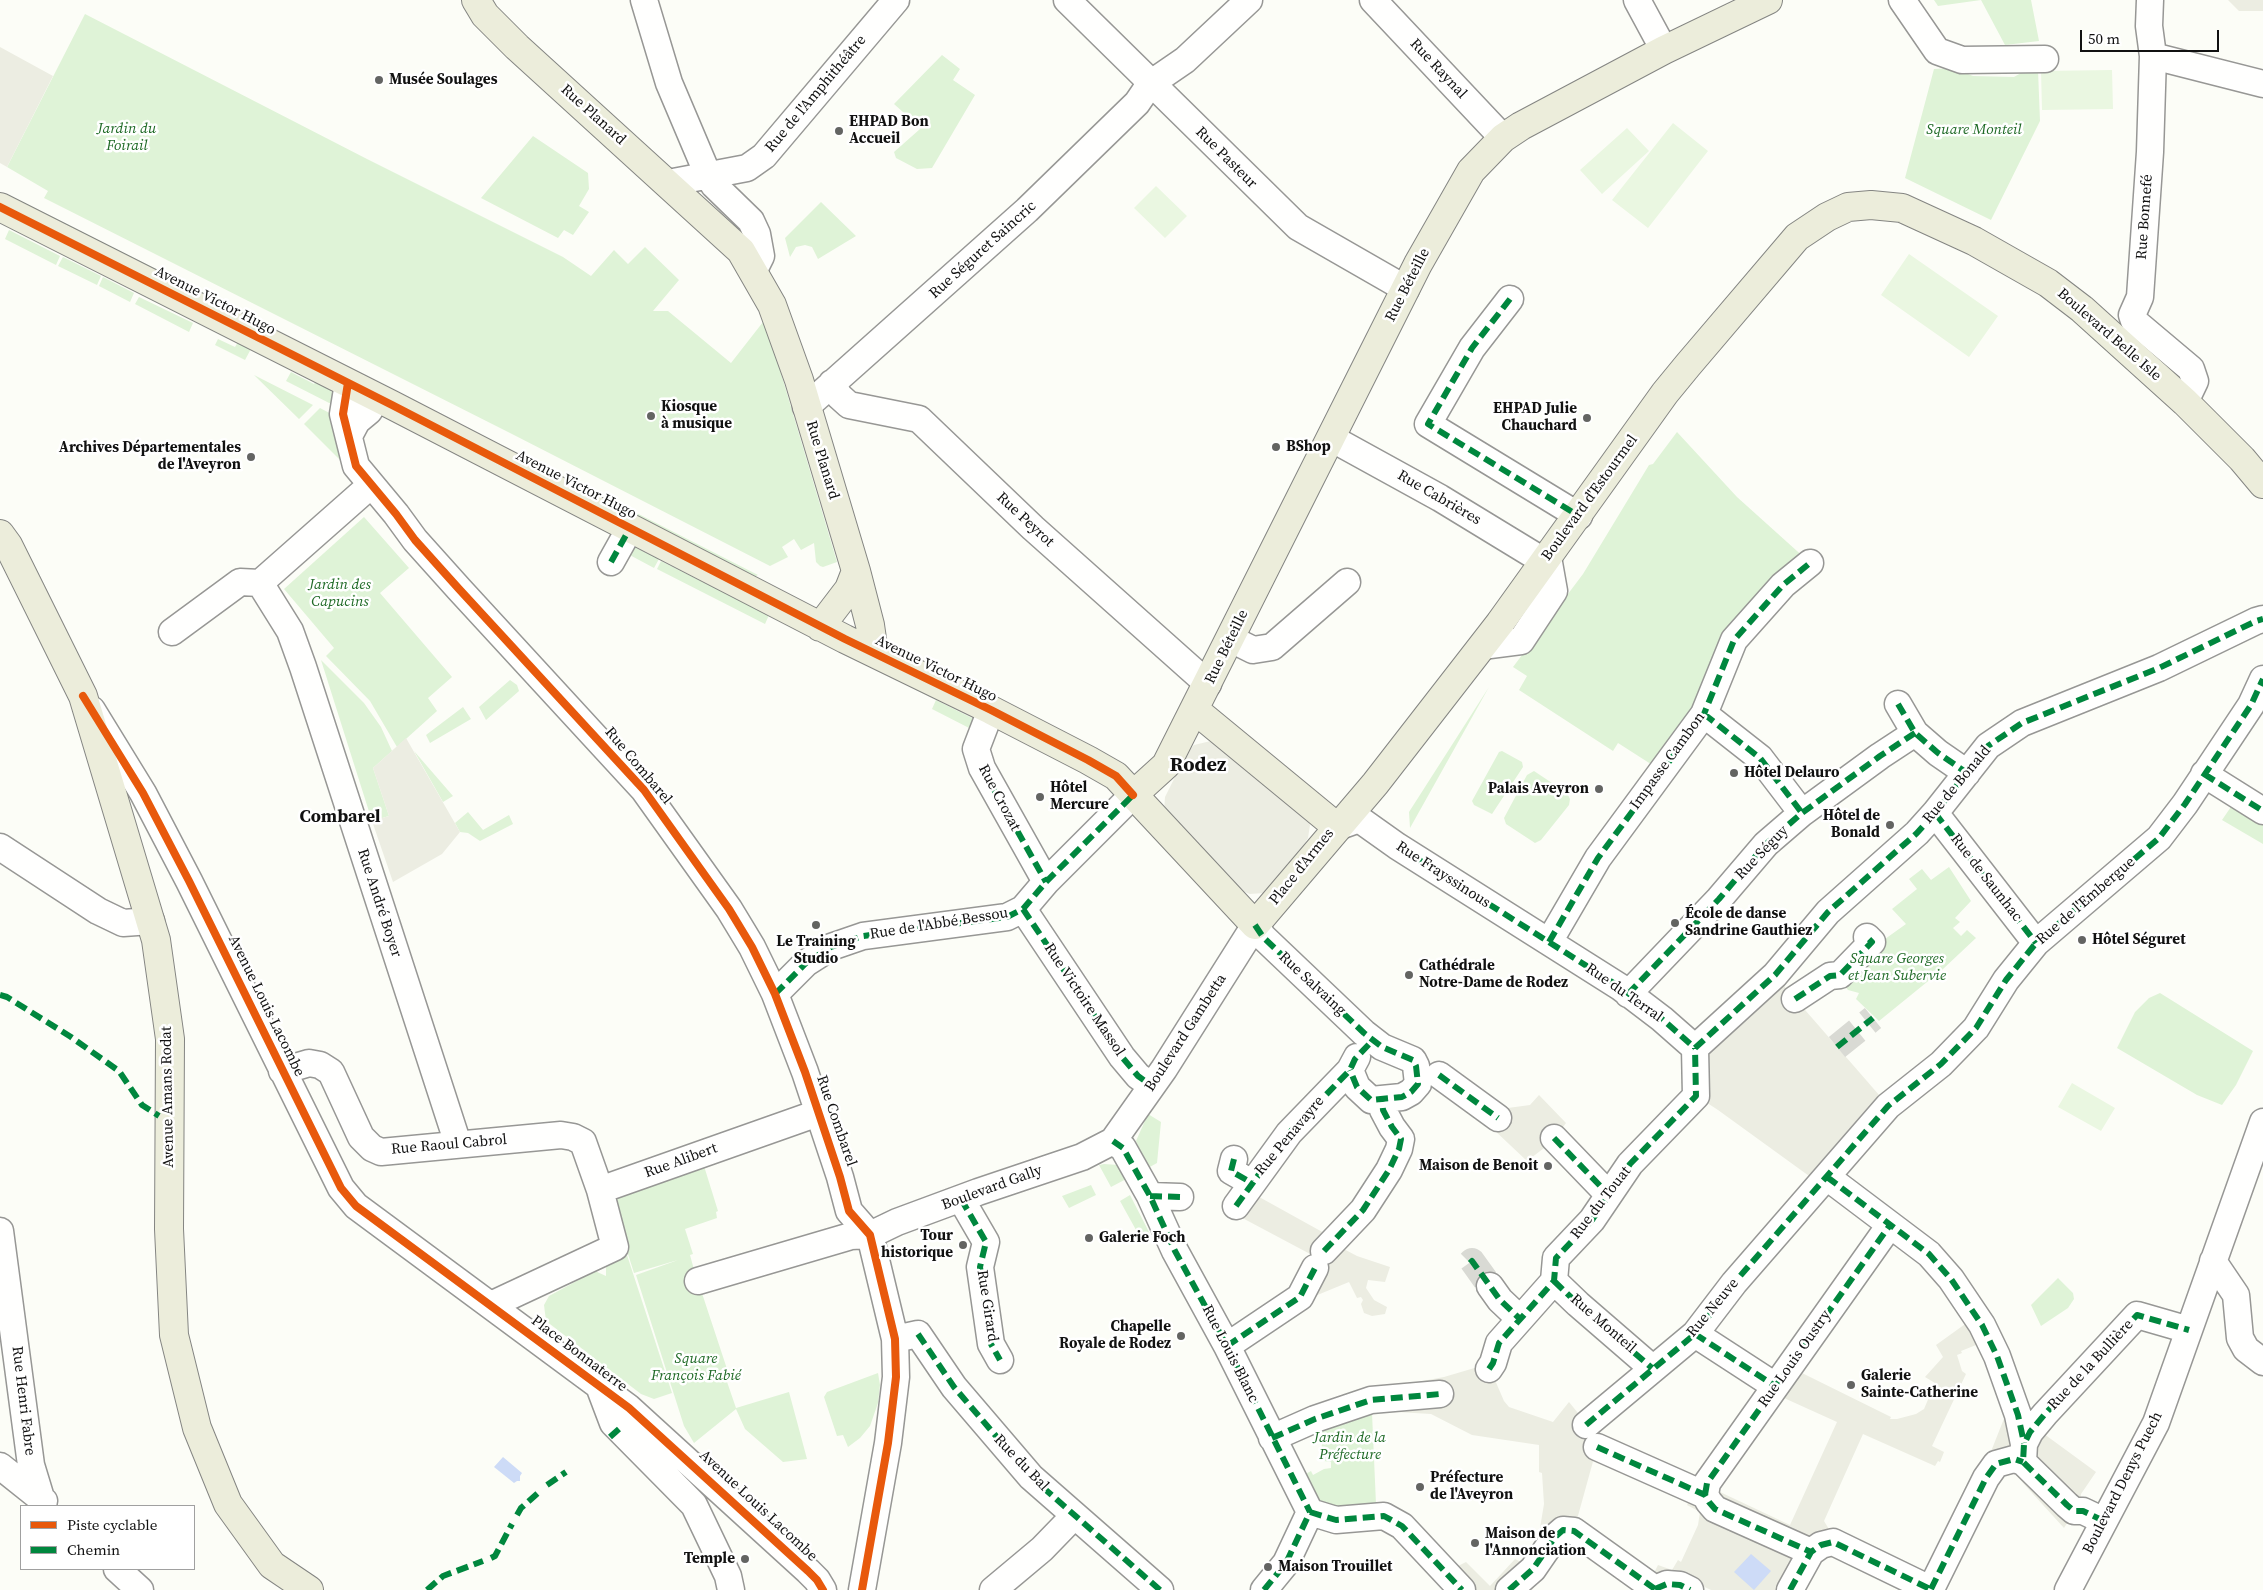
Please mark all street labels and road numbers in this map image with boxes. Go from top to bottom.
street label: Rue de l'Amphithéâtre [762,32,870,156]
street label: Rue Raynal [1406,35,1470,103]
street label: Rue Planard [557,81,629,149]
street label: Rue Pasteur [1191,123,1261,193]
street label: Rue Bonnefé [2133,174,2157,260]
street label: Rue Séguret Saincric [926,197,1040,303]
street label: Rue Béteille [1382,245,1434,325]
street label: Avenue Victor Hugo [152,263,278,339]
street label: Boulevard Belle Isle [2053,285,2165,385]
street label: Rue Planard [801,418,843,502]
street label: Boulevard d'Estourmel [1538,431,1642,565]
street label: Avenue Victor Hugo [513,447,639,523]
street label: Rue Cabrières [1394,467,1484,529]
street label: Rue Peyrot [992,489,1058,551]
street label: Rue Béteille [1201,607,1253,687]
street label: Avenue Victor Hugo [872,632,1000,706]
street label: Impasse Cambon [1627,709,1709,813]
street label: Rue Combarel [601,724,675,808]
street label: Rue de Bonald [1919,742,1995,828]
street label: Rue Crozat [974,762,1024,834]
street label: Rue Séguy [1732,822,1792,884]
street label: Place d'Armes [1266,825,1338,909]
street label: Rue de Saunhac [1946,831,2026,925]
street label: Rue Frayssinous [1392,838,1494,912]
street label: Rue André Boyer [353,846,405,960]
street label: Rue de l'Embergue [2033,853,2139,949]
street label: Rue de l'Abbé Bessou [869,904,1009,944]
street label: Avenue Louis Lacombe [224,932,308,1080]
street label: Rue Victoire Massol [1040,940,1128,1060]
street label: Rue Salvaing [1275,948,1349,1020]
street label: Rue du Terral [1582,960,1666,1026]
street label: Boulevard Gambetta [1141,971,1231,1095]
street label: Avenue Amans Rodat [158,1026,178,1168]
street label: Rue Combarel [812,1073,860,1169]
street label: Rue Penavayre [1252,1093,1328,1179]
street label: Rue Raoul Cabrol [390,1131,508,1159]
street label: Rue Alibert [642,1140,720,1182]
street label: Boulevard Gally [939,1161,1045,1215]
street label: Rue du Touat [1567,1163,1635,1243]
street label: Rue Girard [972,1269,1002,1343]
street label: Rue Neuve [1683,1275,1743,1341]
street label: Rue Monteil [1566,1291,1640,1357]
street label: Rue Louis Blanc [1198,1302,1262,1406]
street label: Rue Louis Oustry [1755,1307,1835,1411]
street label: Place Bonnaterre [527,1312,631,1396]
street label: Rue de la Bullière [2044,1316,2138,1414]
street label: Rue Henri Fabre [7,1345,39,1457]
street label: Boulevard Denys Puech [2079,1409,2167,1557]
street label: Rue du Bal [990,1431,1052,1495]
street label: Avenue Louis Lacombe [695,1447,821,1565]

